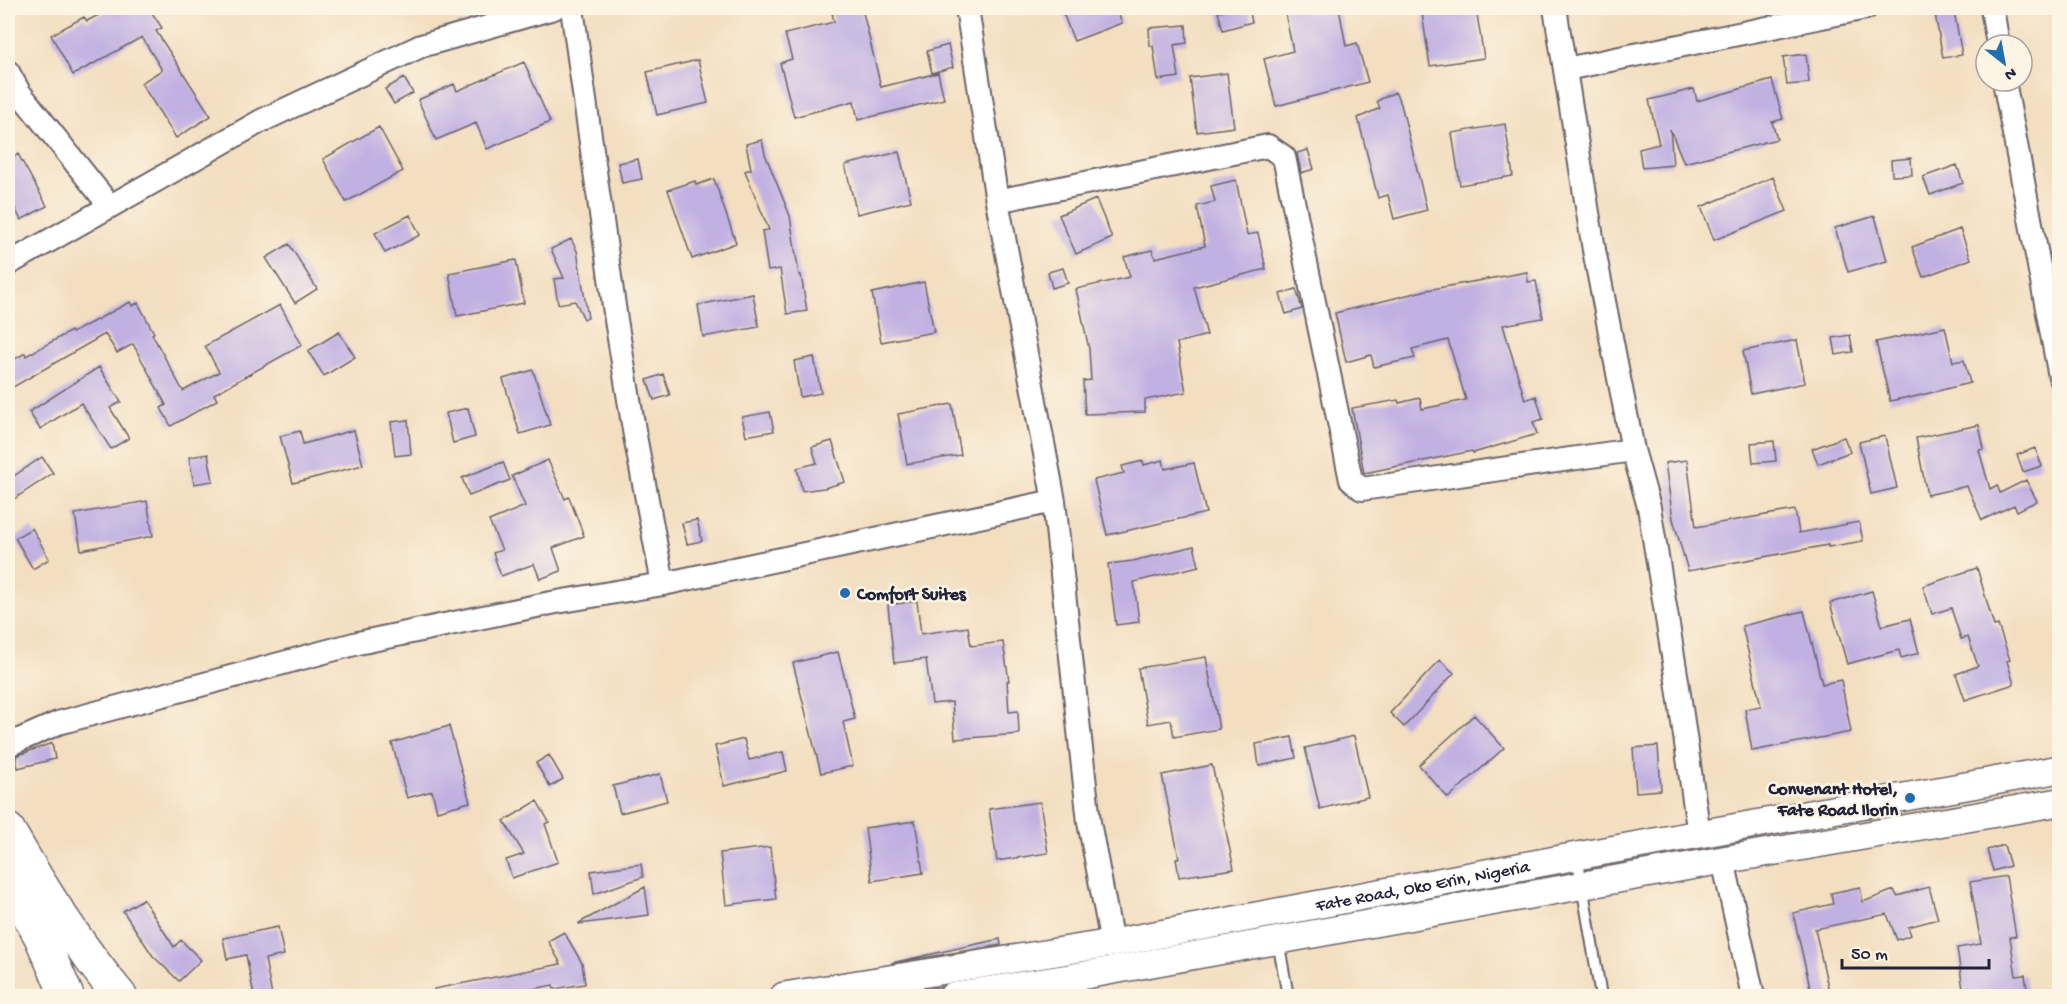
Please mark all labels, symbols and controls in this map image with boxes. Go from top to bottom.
north arrow [1974,33,2034,93]
text: N [2000,62,2019,84]
place label: Comfort Suites [856,585,967,606]
marker: Comfort Suites [838,586,852,600]
place label: Convenant Hotel, Fate Road Ilorin [1768,780,1898,822]
marker: Convenant Hotel, Fate Road Ilorin [1903,791,1917,805]
street label: Fate Road, Oko Erin, Nigeria [1313,857,1533,918]
scale bar [1842,932,1989,970]
text: 50 m [1851,945,1888,966]

